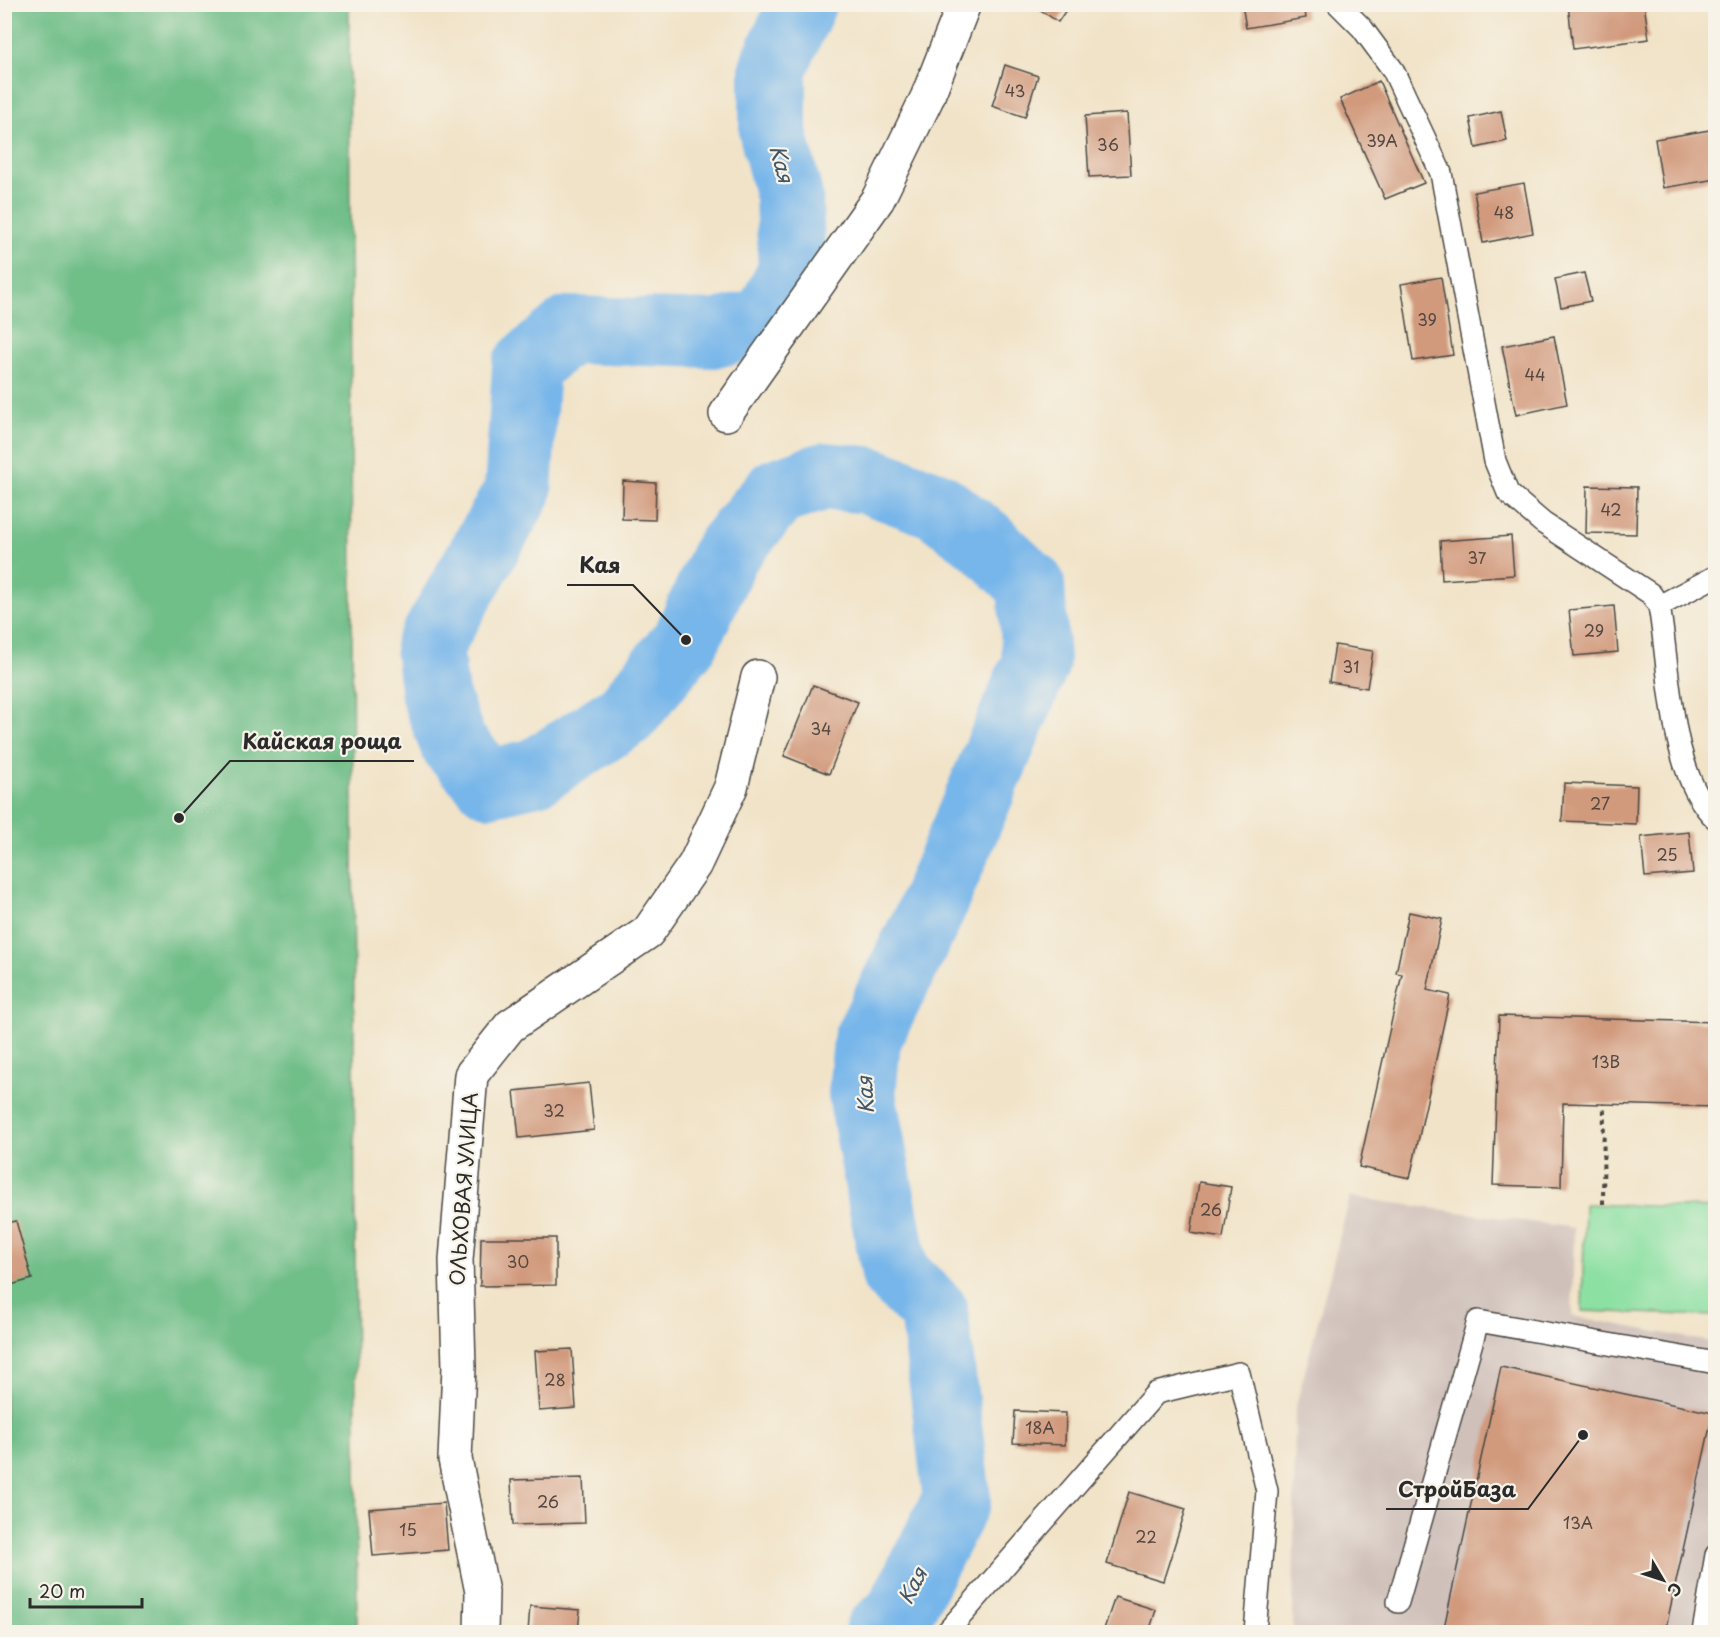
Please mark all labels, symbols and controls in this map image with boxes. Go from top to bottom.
house number: 43 [1005,78,1025,102]
house number: 39А [1366,128,1398,152]
house number: 36 [1097,132,1119,156]
water label: Кая [763,141,804,188]
house number: 48 [1494,200,1514,224]
house number: 39 [1417,307,1437,331]
house number: 44 [1524,362,1546,386]
house number: 42 [1600,497,1622,521]
house number: 37 [1468,545,1487,569]
callout: Кая [567,546,633,585]
text: Кая [579,548,621,580]
house number: 29 [1584,618,1604,642]
house number: 31 [1343,654,1359,678]
house number: 34 [810,716,832,740]
callout: Кайская роща [230,722,414,761]
text: Кайская роща [242,724,402,756]
house number: 27 [1590,791,1610,815]
house number: 25 [1656,842,1678,866]
house number: 13В [1592,1049,1620,1073]
water label: Кая [847,1074,881,1115]
street label: ОЛЬХОВАЯ УЛИЦА [441,1091,485,1287]
house number: 32 [543,1098,565,1122]
house number: 26 [1200,1197,1222,1221]
house number: 30 [507,1249,529,1273]
house number: 28 [544,1367,566,1391]
house number: 18А [1025,1415,1055,1439]
callout: СтройБаза [1386,1470,1528,1509]
text: СтройБаза [1398,1472,1516,1504]
house number: 26 [537,1489,559,1513]
house number: 13А [1563,1510,1593,1534]
house number: 15 [399,1517,417,1541]
house number: 22 [1135,1524,1157,1548]
north arrow [1633,1550,1693,1610]
water label: Кая [888,1559,935,1609]
scale bar [30,1571,142,1609]
text: 20 m [39,1577,85,1604]
text: С [1662,1578,1689,1602]

